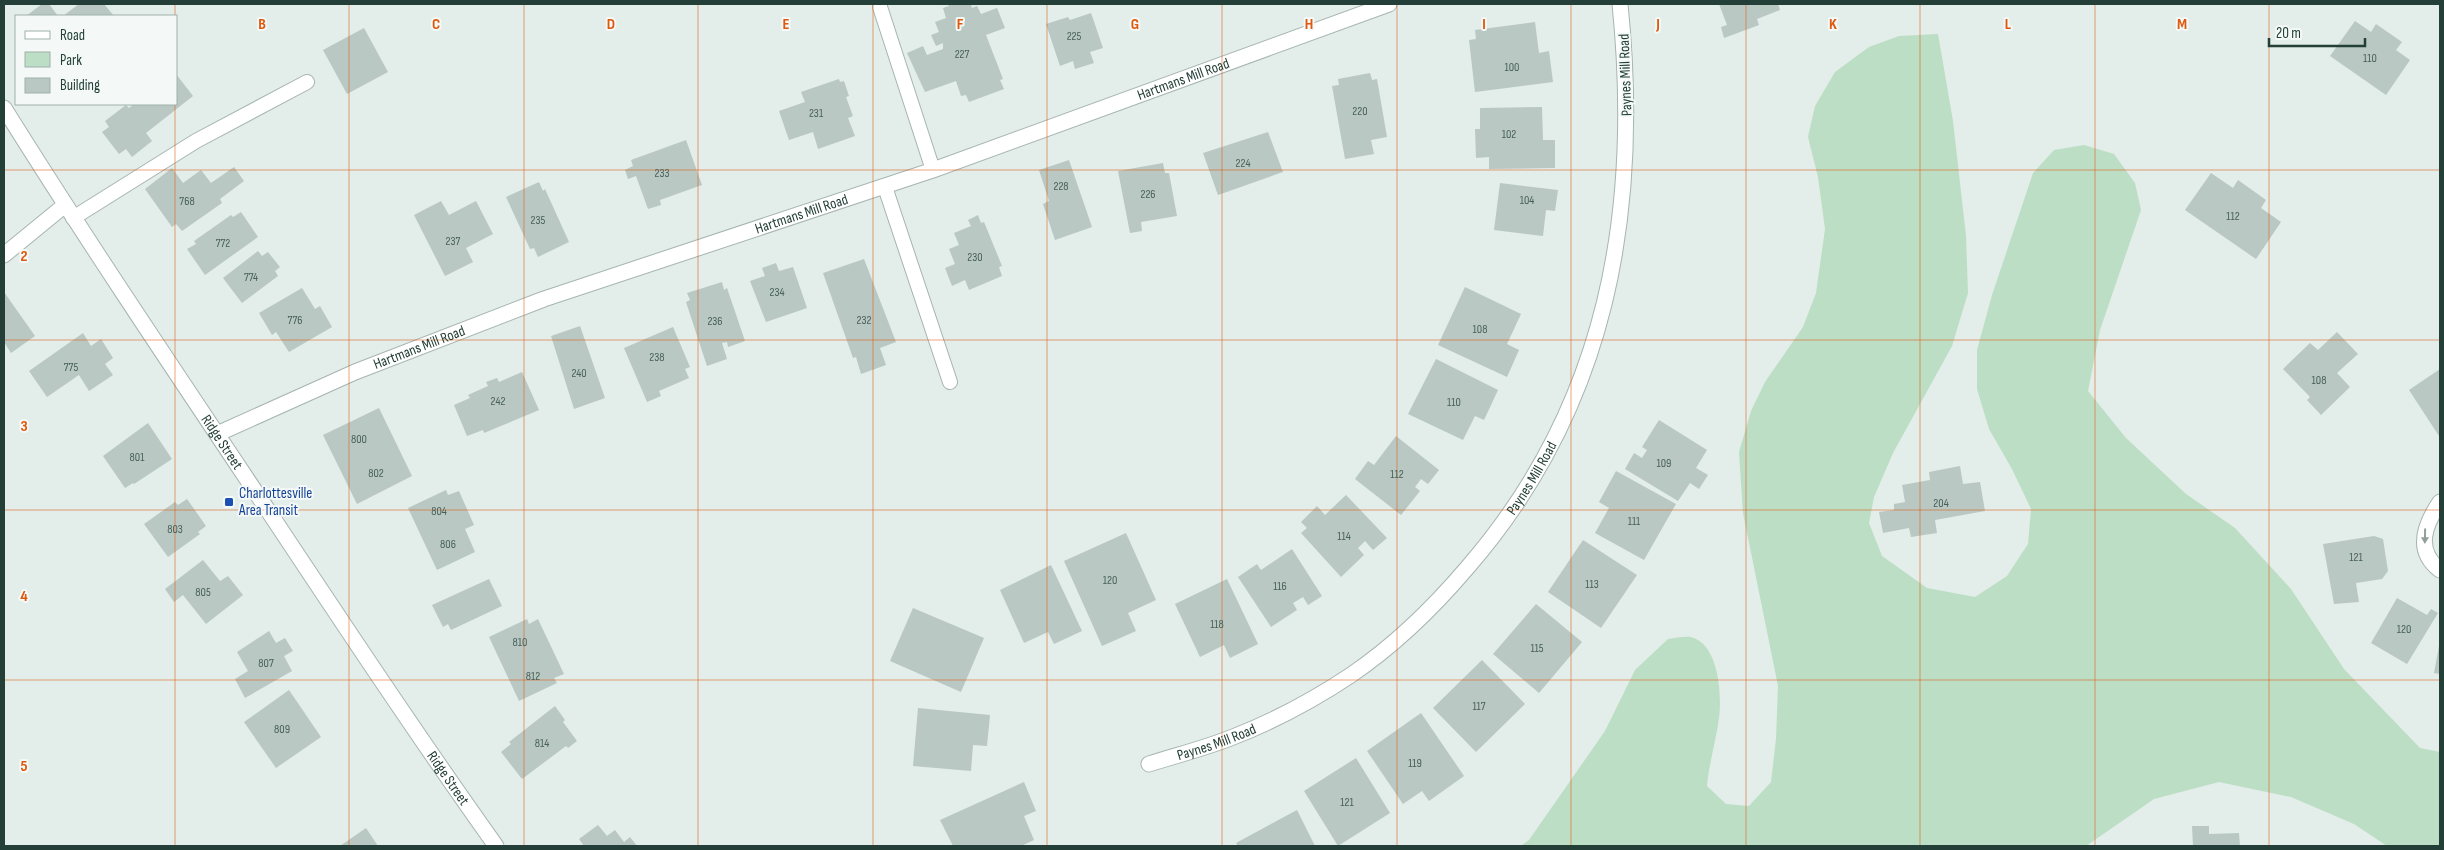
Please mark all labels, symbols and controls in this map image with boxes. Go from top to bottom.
legend [15,15,178,105]
text: B [258,15,266,34]
text: C [432,15,440,34]
text: D [607,15,615,34]
text: E [783,15,790,34]
text: F [957,15,964,34]
text: G [1131,15,1139,34]
text: H [1305,15,1313,34]
text: I [1482,15,1486,34]
text: J [1655,15,1660,34]
text: K [1829,15,1837,34]
text: L [2005,15,2012,34]
text: M [2177,15,2187,34]
scale bar [2269,15,2365,47]
text: 20 m [2276,24,2301,43]
text: Road [60,26,85,45]
house number: 225 [1067,29,1082,44]
street label: Paynes Mill Road [1615,33,1636,117]
house number: 227 [955,47,970,62]
text: Park [60,51,82,70]
house number: 110 [2363,51,2377,66]
street label: Hartmans Mill Road [1135,54,1232,105]
house number: 100 [1505,60,1519,75]
text: Building [60,76,100,95]
house number: 220 [1352,104,1368,119]
house number: 231 [809,106,824,121]
house number: 102 [1502,127,1516,142]
house number: 224 [1236,156,1250,171]
house number: 233 [654,166,670,181]
house number: 228 [1053,179,1069,194]
house number: 226 [1140,187,1156,202]
street label: Hartmans Mill Road [753,190,850,238]
house number: 104 [1520,193,1534,208]
house number: 768 [179,194,195,209]
house number: 112 [2226,209,2240,224]
house number: 235 [531,213,546,228]
house number: 237 [446,234,461,249]
house number: 772 [216,236,230,251]
text: 2 [20,247,28,266]
house number: 230 [967,250,983,265]
house number: 774 [244,270,258,285]
house number: 234 [769,285,785,300]
house number: 776 [288,313,302,328]
house number: 232 [857,313,872,328]
house number: 236 [707,314,723,329]
street label: Hartmans Mill Road [371,321,468,374]
house number: 108 [1473,322,1487,337]
house number: 238 [649,350,665,365]
house number: 775 [64,360,78,375]
house number: 240 [571,366,587,381]
house number: 108 [2312,373,2326,388]
house number: 242 [491,394,505,409]
house number: 110 [1447,395,1461,410]
street label: Ridge Street [197,411,247,474]
text: 3 [20,417,28,436]
house number: 800 [351,432,367,447]
street label: Paynes Mill Road [1503,438,1561,519]
house number: 801 [130,450,145,465]
house number: 109 [1657,456,1671,471]
house number: 802 [368,466,384,481]
house number: 112 [1390,467,1404,482]
place label: Charlottesville Area Transit [238,484,312,520]
marker: Charlottesville Area Transit [223,496,235,508]
house number: 204 [1933,496,1949,511]
house number: 804 [431,504,447,519]
house number: 111 [1628,514,1641,529]
house number: 803 [167,522,183,537]
house number: 114 [1337,529,1351,544]
one-way arrow [2421,529,2429,545]
house number: 806 [440,537,456,552]
house number: 121 [2349,550,2364,565]
house number: 120 [1103,573,1117,588]
house number: 113 [1585,577,1599,592]
house number: 116 [1273,579,1287,594]
house number: 805 [195,585,211,600]
text: 4 [20,587,28,606]
house number: 118 [1210,617,1224,632]
house number: 120 [2397,622,2411,637]
house number: 810 [513,635,527,650]
house number: 115 [1530,641,1544,656]
house number: 807 [258,656,274,671]
house number: 812 [526,669,540,684]
house number: 117 [1472,699,1486,714]
street label: Paynes Mill Road [1175,720,1259,765]
house number: 809 [274,722,290,737]
house number: 814 [535,736,549,751]
street label: Ridge Street [422,747,474,810]
house number: 119 [1408,756,1422,771]
text: 5 [20,757,28,776]
house number: 121 [1340,795,1355,810]

